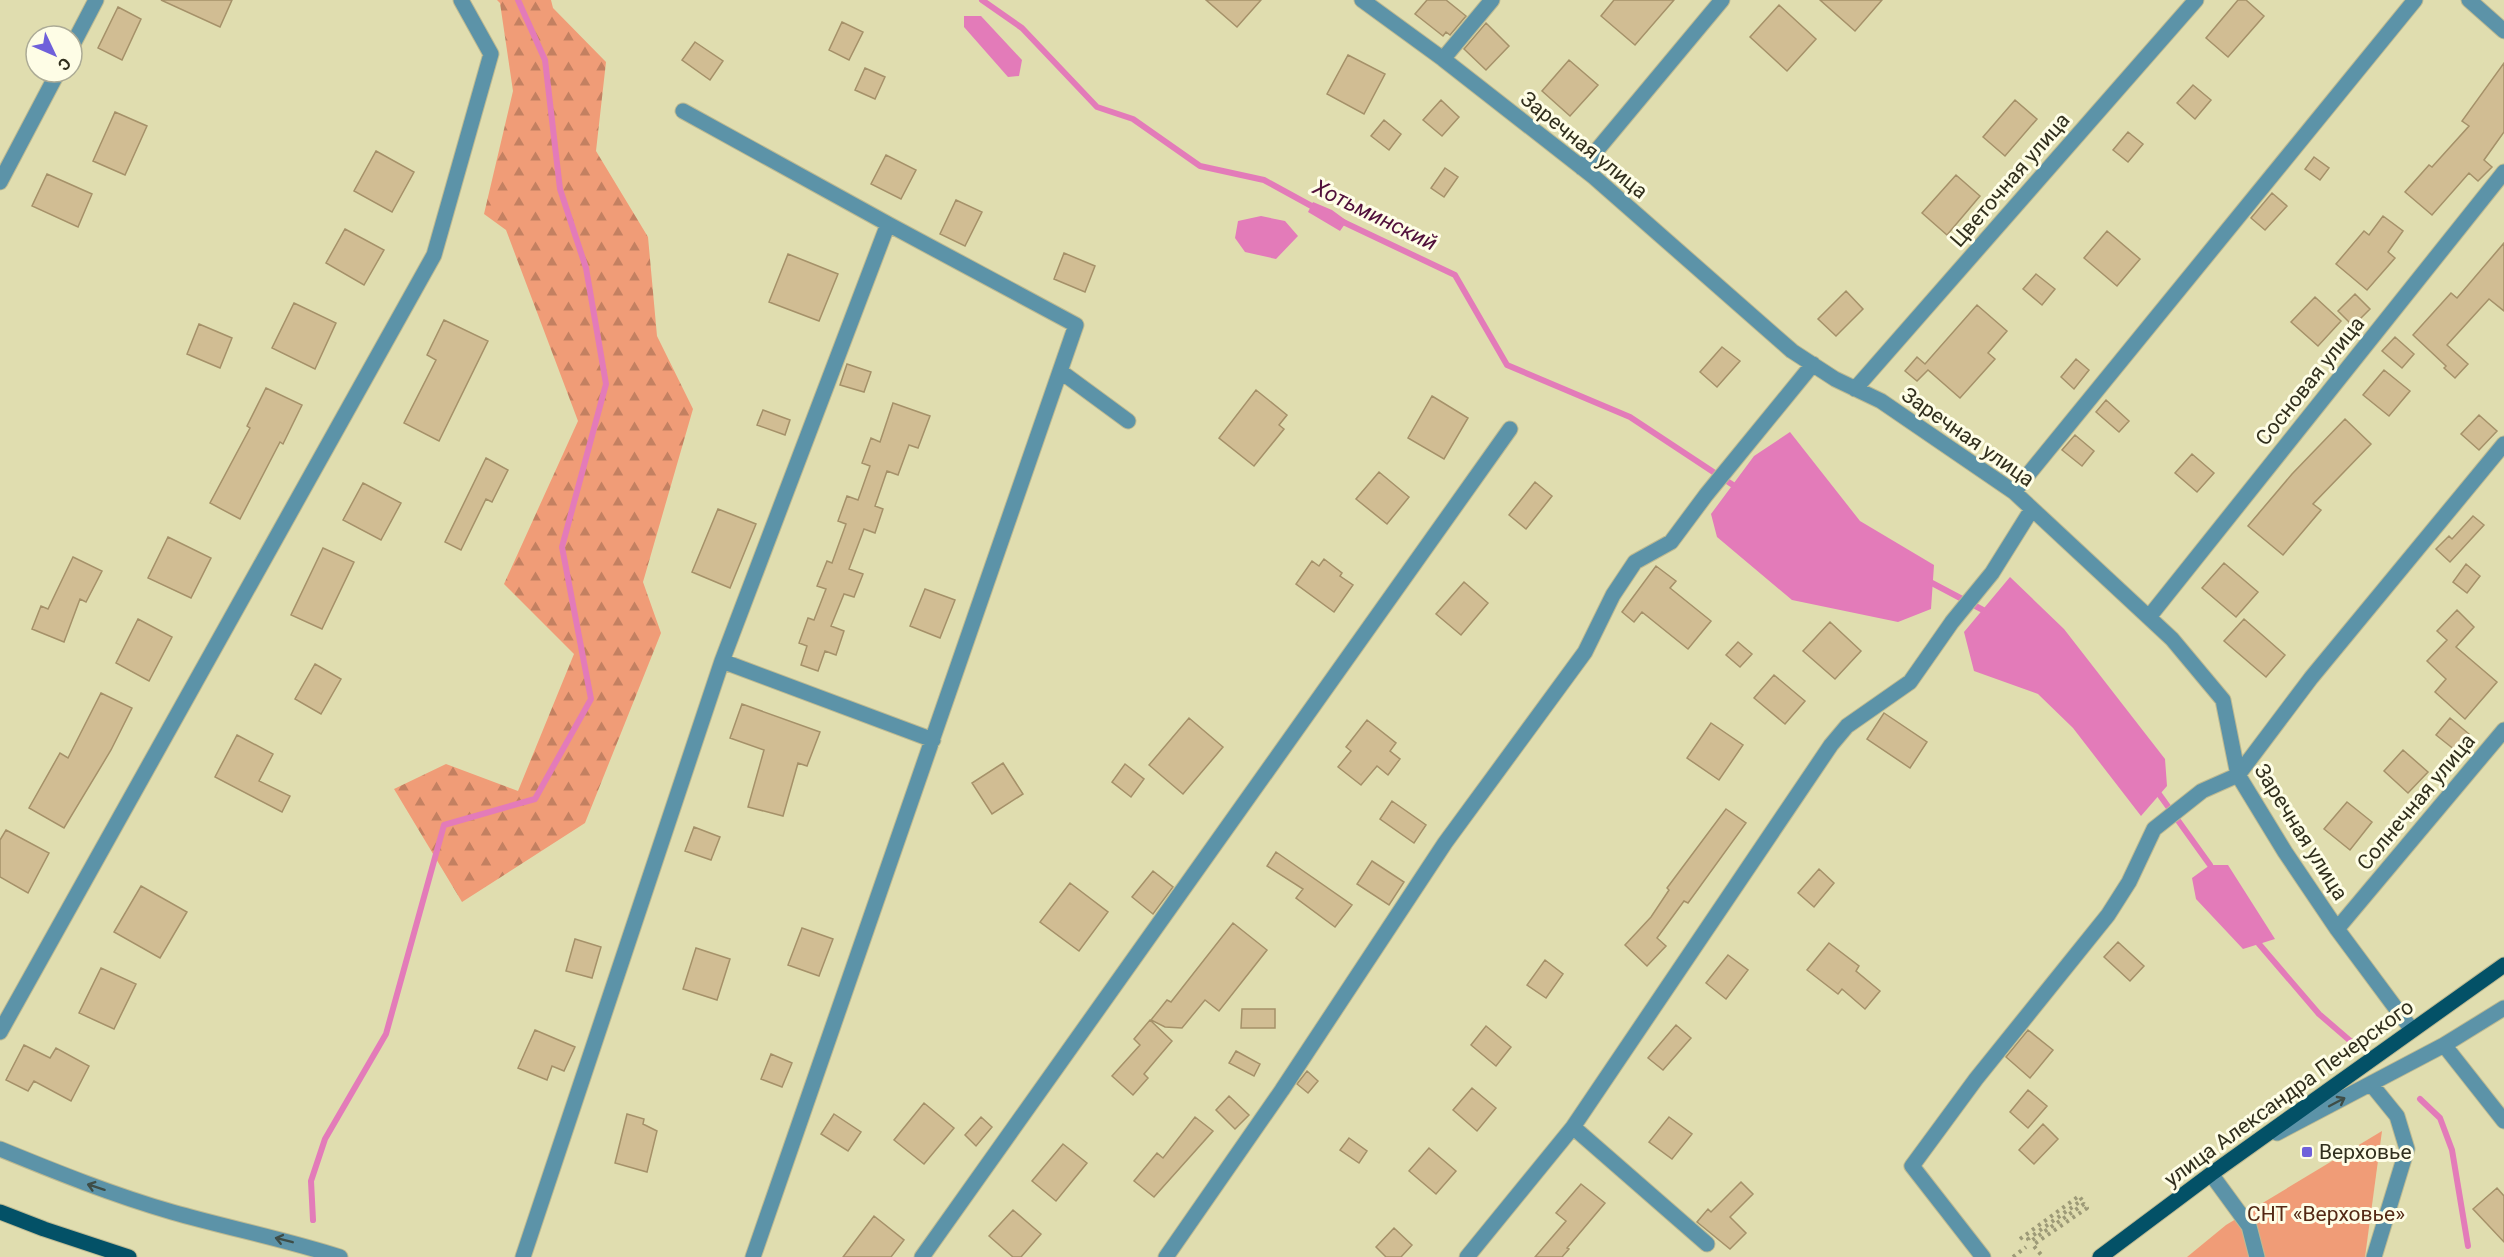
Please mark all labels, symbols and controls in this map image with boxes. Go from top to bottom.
north arrow [24,24,84,84]
text: С [54,54,75,74]
street label: Заречная улица [1516,87,1652,203]
street label: Цветочная улица [1945,108,2075,252]
water label: Хотьминский [1308,174,1441,256]
street label: Сосновая улица [2251,312,2369,450]
street label: Заречная улица [1897,382,2039,492]
street label: Солнечная улица [2352,729,2480,875]
street label: Заречная улица [2249,759,2353,905]
street label: улица Александра Печерского [2160,995,2418,1191]
one-way arrow [2327,1096,2345,1107]
place label: Верховье [2319,1140,2412,1164]
marker: Верховье [2300,1145,2314,1159]
one-way arrow [87,1180,106,1191]
park label: СНТ «Верховье» [2247,1202,2405,1226]
one-way arrow [275,1234,294,1246]

